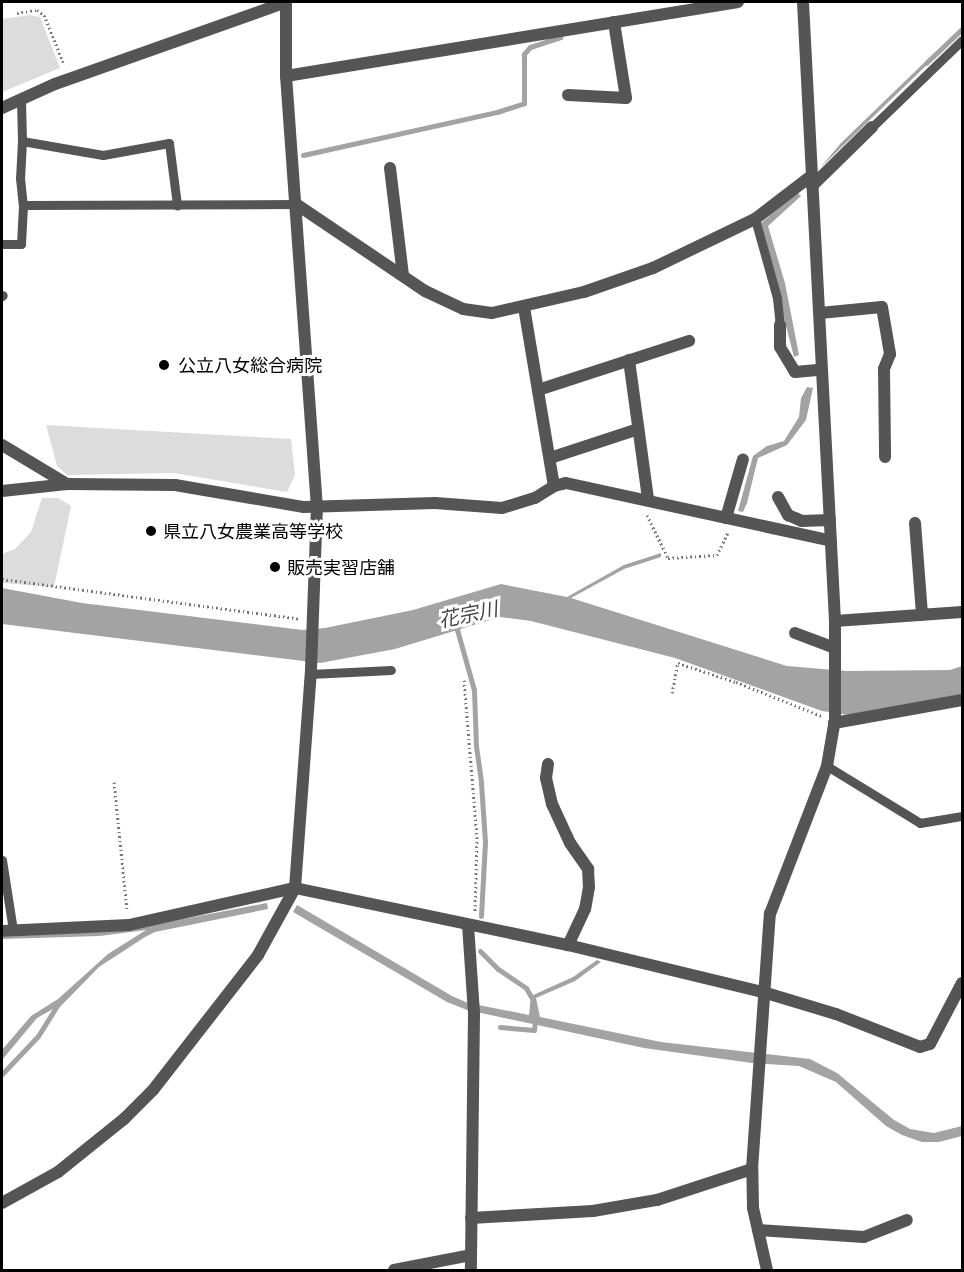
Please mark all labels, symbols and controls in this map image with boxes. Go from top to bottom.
place label: 公立八女総合病院 [178,354,322,376]
marker: 公立八女総合病院 [155,356,173,374]
place label: 県立八女農業高等学校 [163,520,343,542]
marker: 県立八女農業高等学校 [144,524,158,538]
place label: 販売実習店舗 [287,556,395,578]
marker: 販売実習店舗 [268,560,282,574]
water label: 花宗川 [436,596,500,632]

